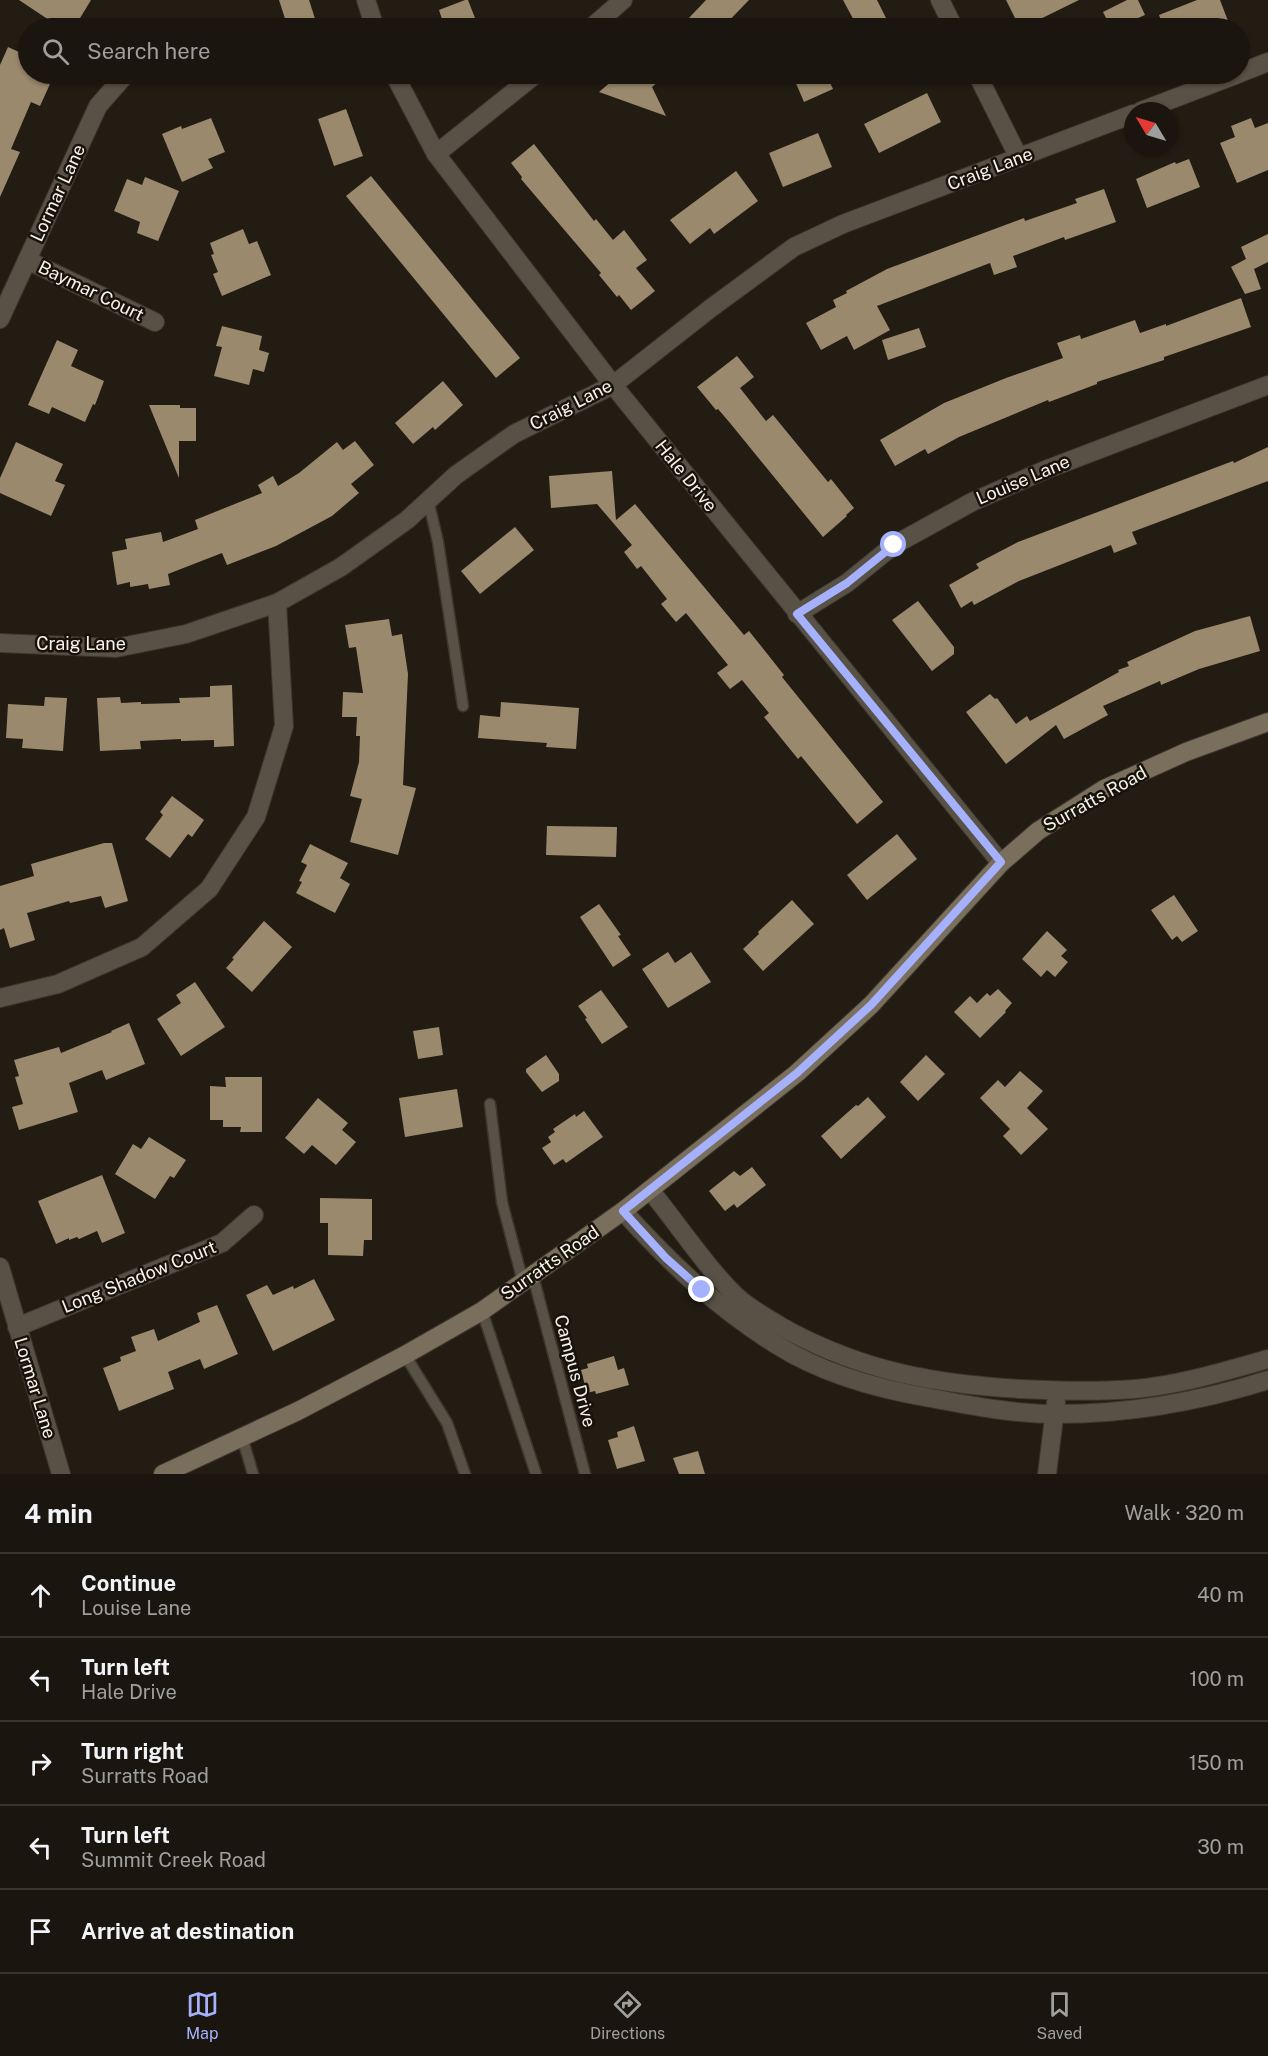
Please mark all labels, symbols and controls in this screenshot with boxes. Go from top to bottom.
search box [18,18,1250,84]
icon: search [39,35,72,68]
text: Search here [87,38,211,64]
north arrow [1124,102,1178,156]
street label: Lormar Lane [26,141,89,245]
street label: Craig Lane [944,143,1035,194]
street label: Baymar Court [35,256,148,325]
street label: Craig Lane [526,375,616,434]
street label: Hale Drive [651,436,722,516]
street label: Louise Lane [973,450,1073,509]
route start [880,531,906,557]
street label: Craig Lane [36,633,126,654]
street label: Surratts Road [1039,761,1150,836]
street label: Surratts Road [497,1221,603,1304]
street label: Long Shadow Court [59,1236,219,1317]
route end [688,1276,714,1302]
street label: Campus Drive [550,1312,601,1429]
street label: Lormar Lane [10,1335,61,1441]
text: 4 min [24,1498,93,1529]
text: Walk · 320 m [1124,1501,1244,1525]
text: Continue [81,1570,176,1596]
icon: ahead [24,1579,57,1612]
text: 40 m [1197,1583,1244,1607]
text: Louise Lane [81,1596,191,1620]
text: Turn left [81,1654,170,1680]
icon: left [24,1663,57,1696]
text: 100 m [1189,1667,1244,1691]
text: Hale Drive [81,1680,177,1704]
text: Turn right [81,1738,184,1764]
icon: right [24,1747,57,1780]
text: 150 m [1189,1751,1244,1775]
text: Surratts Road [81,1764,209,1788]
text: Turn left [81,1822,170,1848]
icon: left [24,1831,57,1864]
text: 30 m [1197,1835,1244,1859]
text: Summit Creek Road [81,1848,266,1872]
icon: arrive [24,1915,57,1948]
text: Arrive at destination [81,1918,294,1944]
tab: Map [186,1988,219,2043]
tab: Directions [590,1988,665,2043]
tab: Saved [1037,1988,1082,2043]

